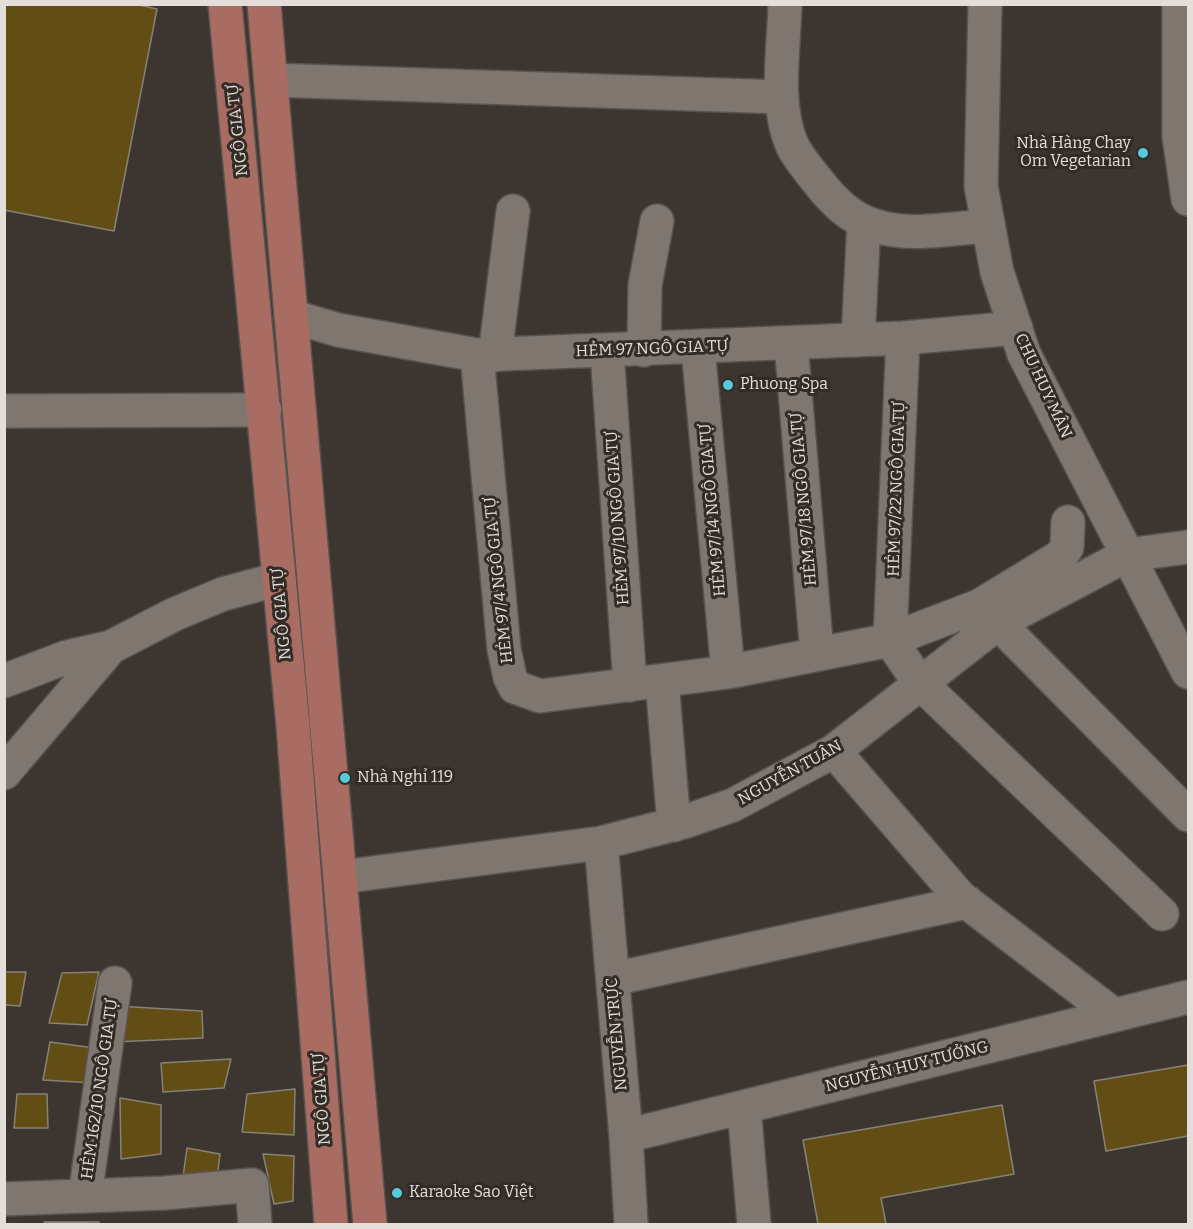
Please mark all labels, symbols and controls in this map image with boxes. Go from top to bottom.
street label: NGÔ GIA TỰ [224,83,252,177]
place label: Nhà Hàng Chay Om Vegetarian [1016,134,1131,172]
marker: Nhà Hàng Chay Om Vegetarian [1136,146,1150,160]
street label: CHU HUY MÂN [1010,331,1076,441]
street label: HẺM 97 NGÔ GIA TỰ [575,337,729,361]
place label: Phuong Spa [740,375,828,395]
marker: Phuong Spa [721,378,735,392]
street label: HẺM 97/22 NGÔ GIA TỰ [884,401,910,577]
street label: HẺM 97/18 NGÔ GIA TỰ [787,412,821,586]
street label: HẺM 97/14 NGÔ GIA TỰ [696,423,730,597]
street label: HẺM 97/10 NGÔ GIA TỰ [602,430,634,606]
street label: HẺM 97/4 NGÔ GIA TỰ [481,496,517,664]
street label: NGÔ GIA TỰ [268,567,296,661]
street label: NGUYỄN TUÂN [735,737,845,809]
place label: Nhà Nghỉ 119 [357,768,453,788]
marker: Nhà Nghỉ 119 [338,771,352,785]
street label: NGUYỄN TRỰC [602,977,632,1091]
street label: HẺM 162/10 NGÔ GIA TỰ [78,998,122,1180]
street label: NGUYỄN HUY TƯỞNG [823,1037,991,1097]
street label: NGÔ GIA TỰ [309,1052,335,1146]
place label: Karaoke Sao Việt [409,1183,533,1203]
marker: Karaoke Sao Việt [390,1186,404,1200]

